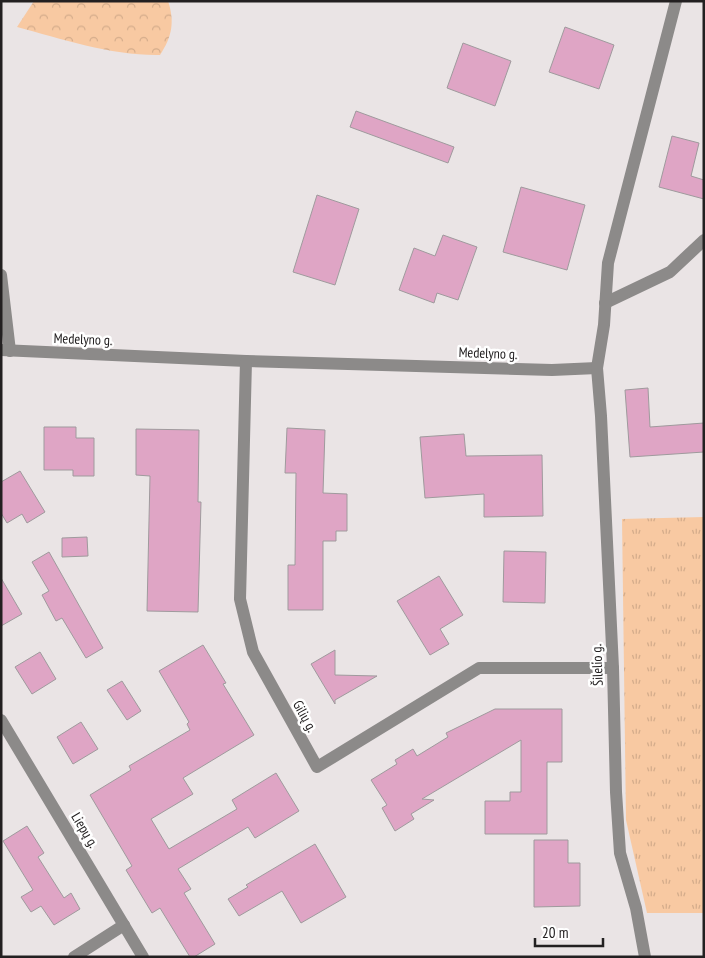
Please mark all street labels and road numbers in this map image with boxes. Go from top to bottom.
street label: Medelyno g. [53,329,113,349]
street label: Medelyno g. [458,343,518,363]
street label: Šilelio g. [587,644,607,686]
street label: Gilių g. [289,697,321,735]
street label: Liepų g. [67,809,103,851]

